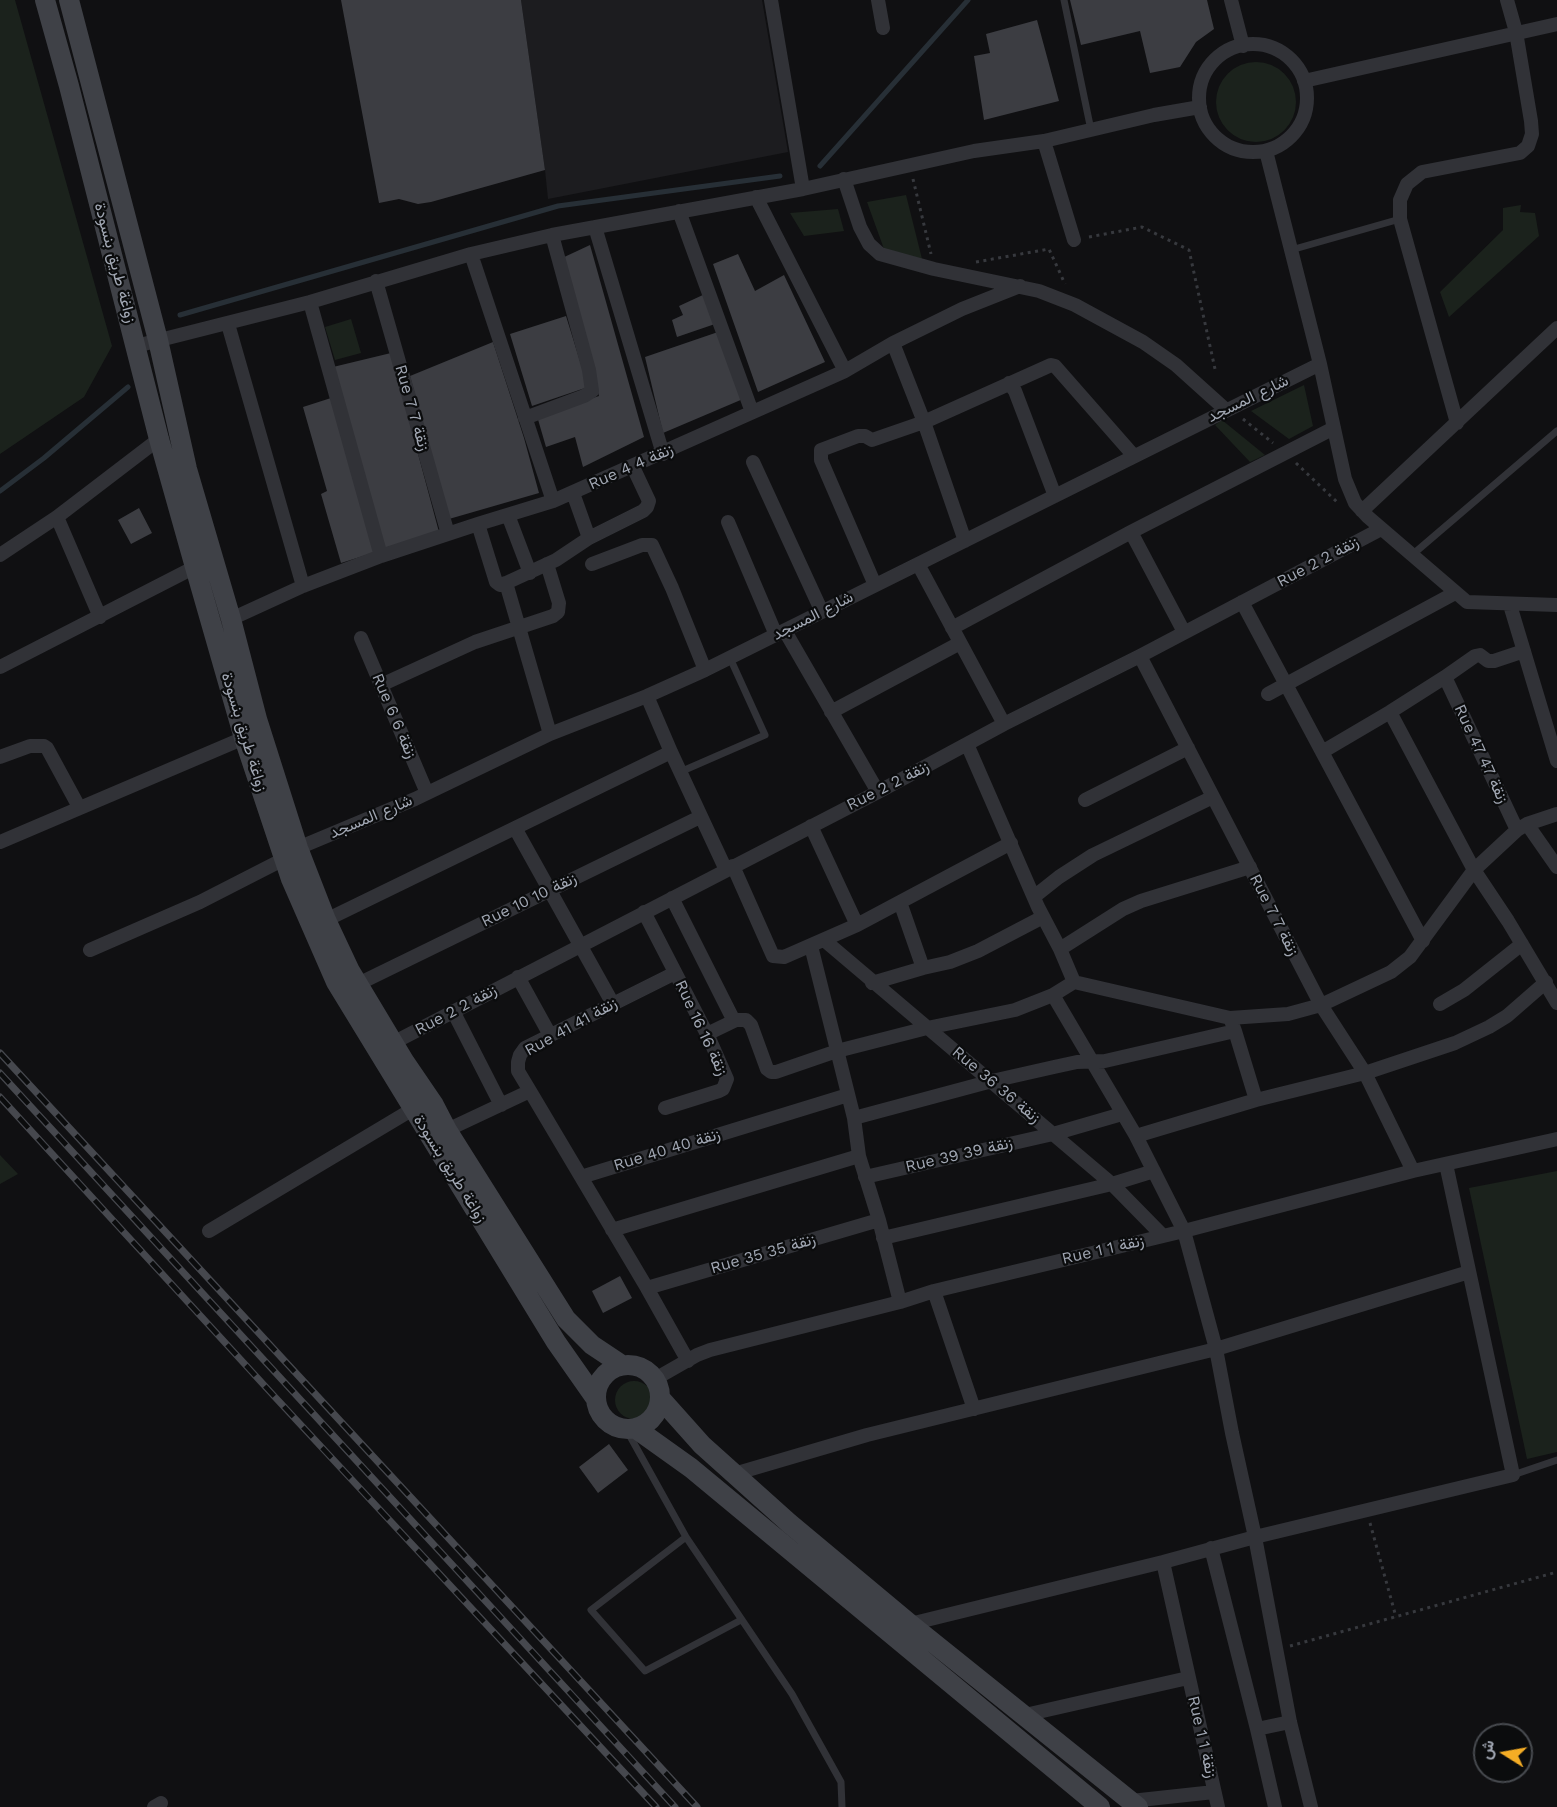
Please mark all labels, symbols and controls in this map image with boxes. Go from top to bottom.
street label: زواغة طريق بنسودة [90,201,140,325]
street label: Rue 7 زنقة 7 [390,363,434,453]
street label: شارع المسجد [1204,371,1292,427]
street label: Rue 4 زنقة 4 [586,440,676,494]
street label: Rue 2 زنقة 2 [1274,532,1362,592]
street label: شارع المسجد [769,587,857,645]
street label: زواغة طريق بنسودة [217,670,271,794]
street label: Rue 6 زنقة 6 [367,671,421,761]
street label: Rue 47 زنقة 47 [1450,701,1512,807]
street label: Rue 2 زنقة 2 [844,757,932,815]
street label: شارع المسجد [327,791,415,843]
street label: Rue 10 زنقة 10 [478,869,580,931]
street label: Rue 7 زنقة 7 [1245,871,1303,959]
street label: Rue 16 زنقة 16 [671,977,731,1079]
street label: Rue 2 زنقة 2 [412,980,500,1040]
street label: Rue 41 زنقة 41 [521,994,621,1060]
street label: Rue 36 زنقة 36 [948,1043,1044,1127]
street label: زواغة طريق بنسودة [409,1112,491,1226]
street label: Rue 40 زنقة 40 [611,1125,723,1175]
street label: Rue 39 زنقة 39 [903,1133,1015,1177]
street label: Rue 35 زنقة 35 [708,1230,818,1278]
street label: Rue 1 زنقة 1 [1060,1231,1146,1269]
street label: Rue 1 زنقة 1 [1183,1694,1221,1780]
north arrow [1473,1723,1533,1783]
text: ش [1476,1739,1498,1761]

